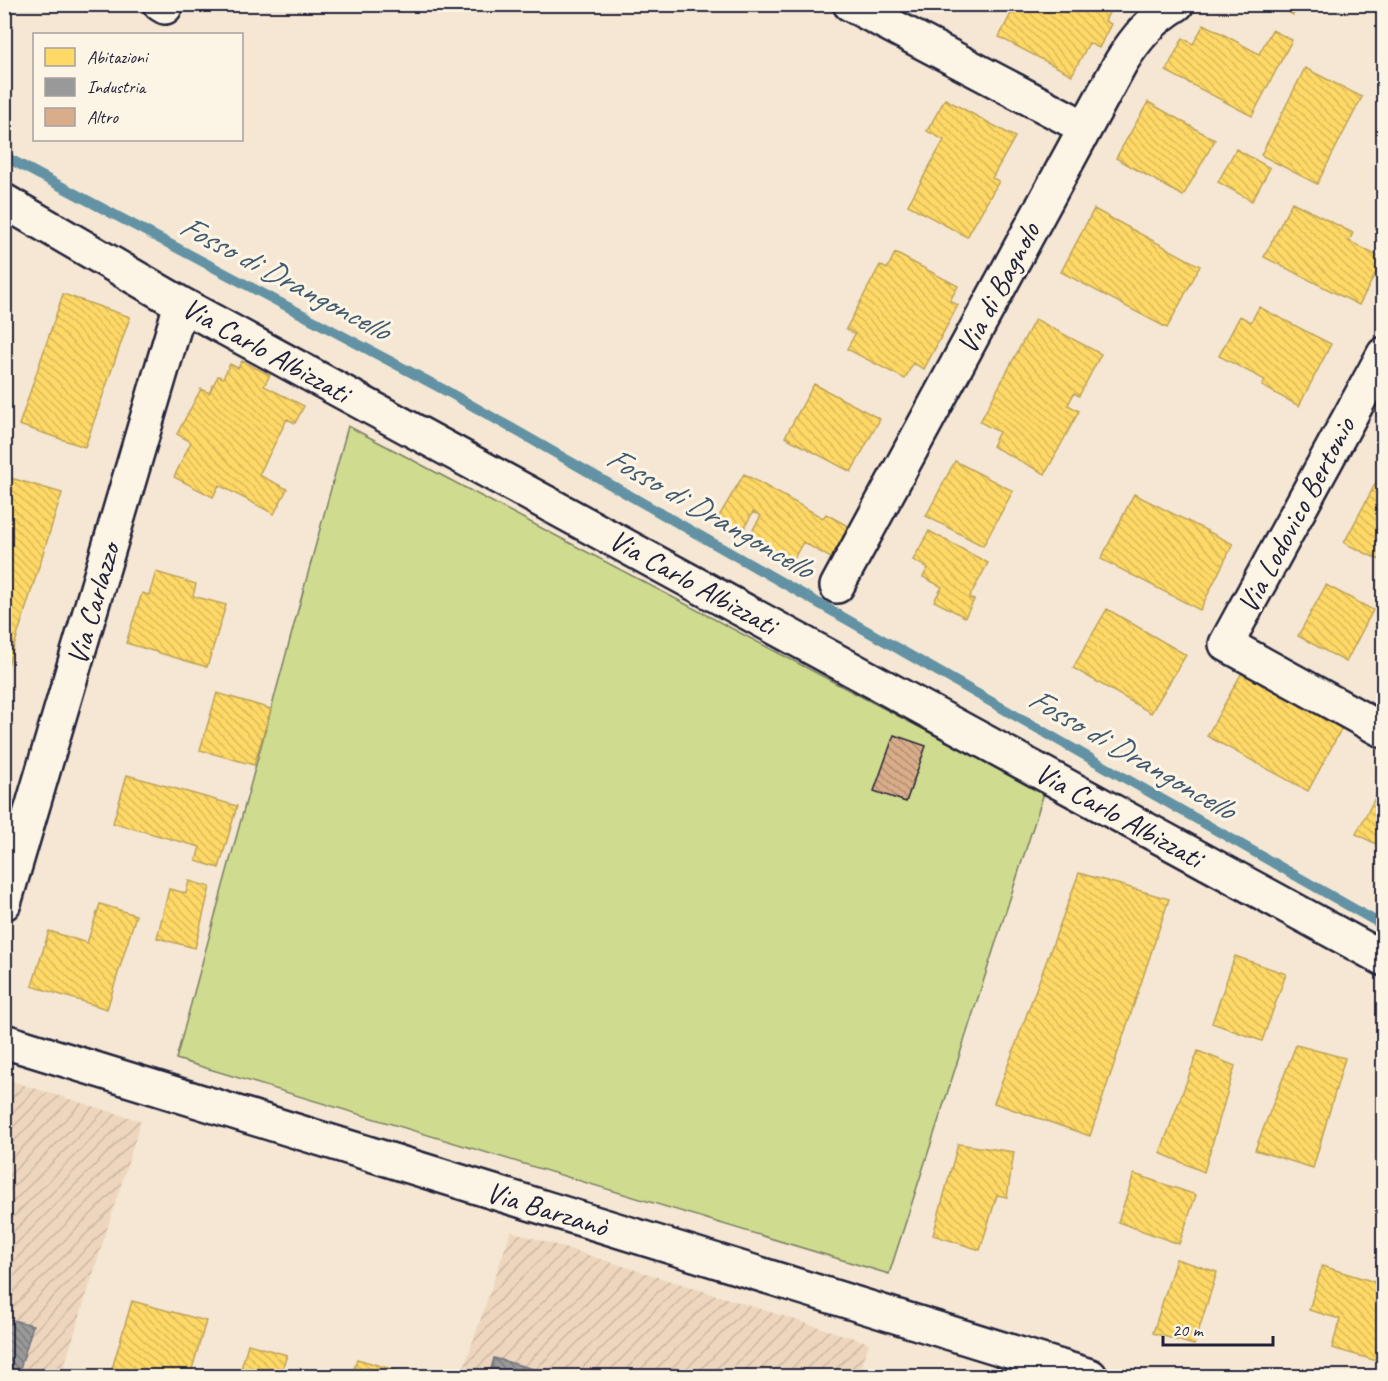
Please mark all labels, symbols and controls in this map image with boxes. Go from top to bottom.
legend [33,33,243,141]
text: Abitazioni [87,46,150,68]
text: Industria [87,76,147,98]
text: Altro [87,106,120,128]
water label: Fosso di Drangoncello [173,205,401,352]
street label: Via di Bagnolo [948,215,1049,360]
street label: Via Carlo Albizzati [176,288,359,413]
street label: Via Lodovico Bertonio [1228,409,1364,619]
water label: Fosso di Drangoncello [599,437,824,590]
street label: Via Carlo Albizzati [603,520,786,645]
street label: Via Carlazzo [58,535,129,669]
water label: Fosso di Drangoncello [1021,678,1246,831]
street label: Via Carlo Albizzati [1029,753,1212,878]
street label: Via Barzanò [482,1173,614,1246]
scale bar [1163,1309,1272,1347]
text: 20 m [1172,1319,1205,1341]

